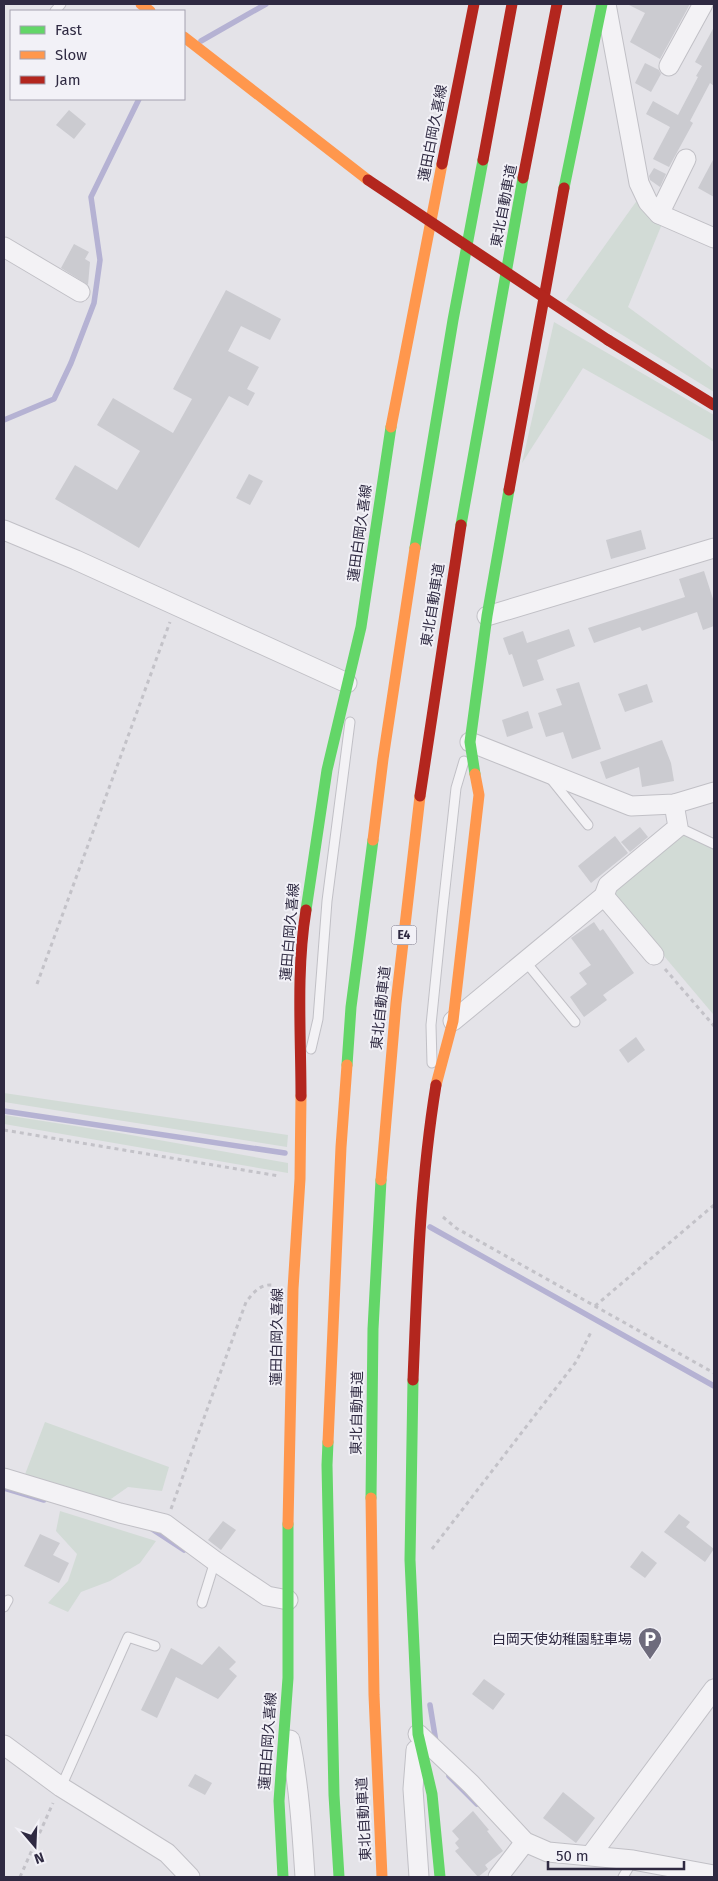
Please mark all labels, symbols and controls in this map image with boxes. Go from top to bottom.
legend [10,10,185,100]
text: Fast [55,21,82,39]
text: Slow [55,46,87,64]
text: Jam [55,71,81,89]
street label: 蓮田白岡久喜線 [415,83,451,183]
street label: 東北自動車道 [488,163,520,249]
street label: 蓮田白岡久喜線 [345,483,375,583]
street label: 東北自動車道 [418,562,448,648]
street label: 蓮田白岡久喜線 [277,882,303,982]
road number: E4 [392,926,416,944]
street label: 東北自動車道 [368,965,394,1051]
street label: 蓮田白岡久喜線 [268,1288,286,1386]
street label: 東北自動車道 [348,1371,366,1455]
parking icon: 白岡天使幼稚園駐車場 [637,1626,663,1660]
place label: 白岡天使幼稚園駐車場 [492,1631,632,1648]
street label: 蓮田白岡久喜線 [256,1692,280,1790]
street label: 東北自動車道 [353,1777,375,1861]
north arrow [10,1821,60,1871]
scale bar [548,1838,684,1870]
text: 50 m [556,1847,589,1865]
text: N [32,1848,46,1867]

